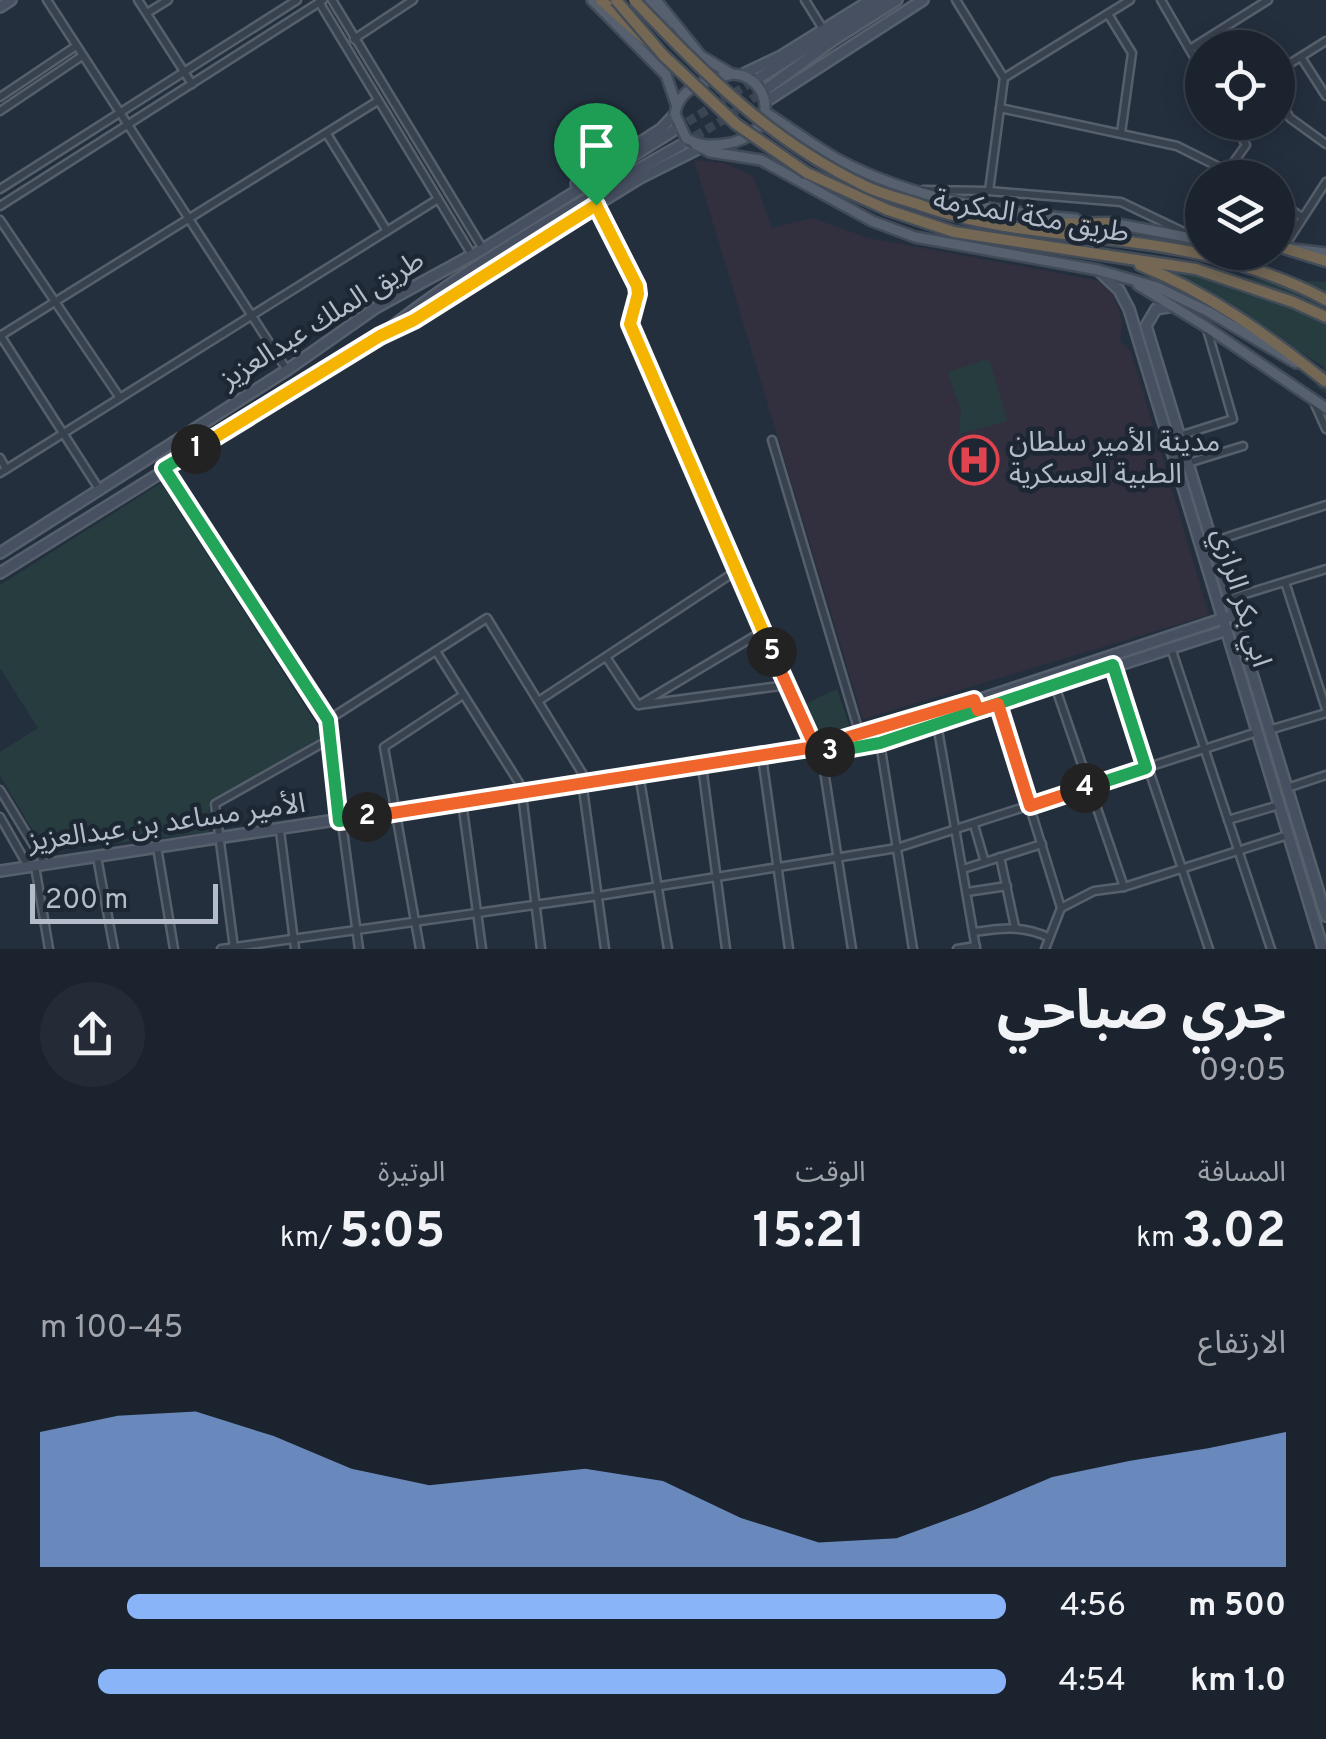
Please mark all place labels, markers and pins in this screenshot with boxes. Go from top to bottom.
pin [554,103,639,206]
pin: 1 [171,424,221,474]
place label: مدينة الأمير سلطان الطبية العسكرية [1009,426,1220,494]
hospital icon: مدينة الأمير سلطان الطبية العسكرية [948,434,1000,486]
pin: 5 [747,627,797,677]
pin: 3 [805,727,855,777]
pin: 4 [1060,763,1110,813]
pin: 2 [342,792,392,842]

